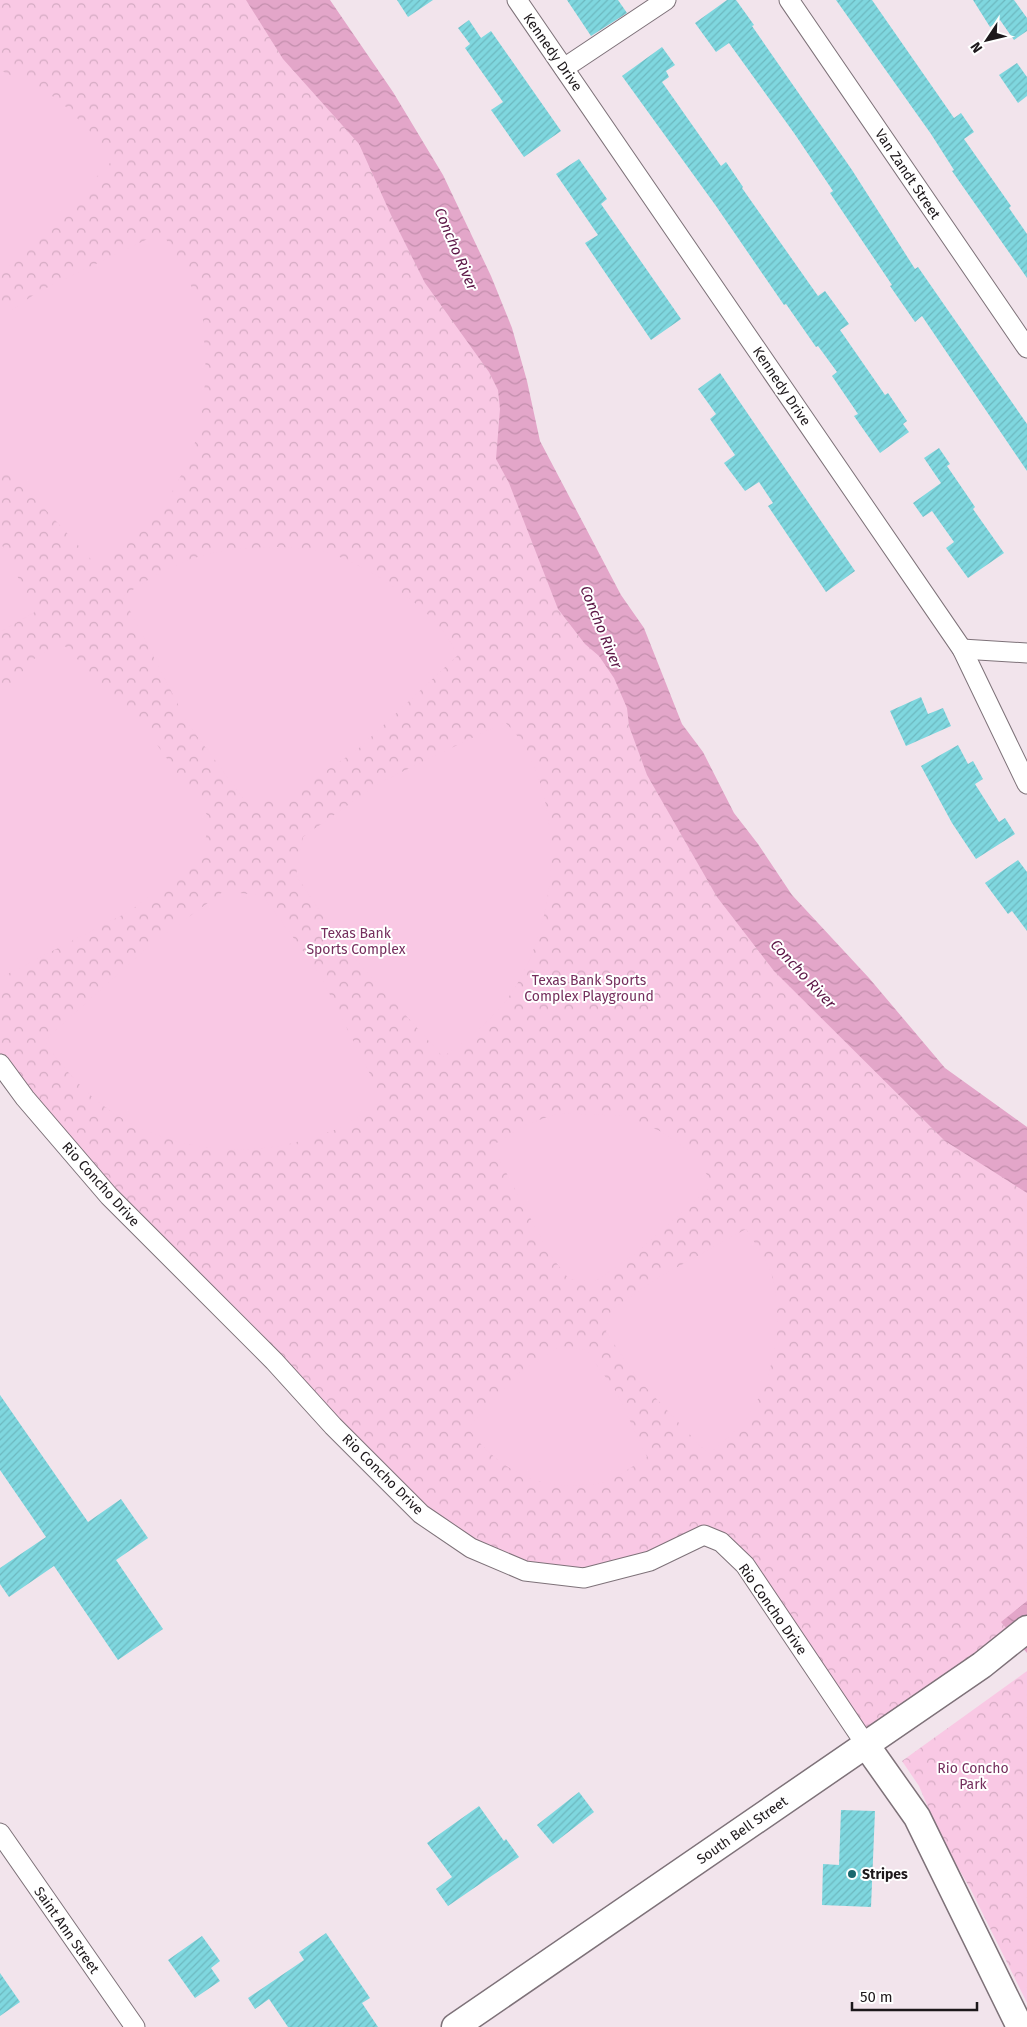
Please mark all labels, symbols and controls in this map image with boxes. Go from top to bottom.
street label: Kennedy Drive [519,10,586,95]
north arrow [962,15,1012,65]
text: N [967,38,986,56]
street label: Van Zandt Street [871,126,944,223]
water label: Concho River [431,205,482,294]
street label: Kennedy Drive [749,344,814,429]
water label: Concho River [576,583,626,672]
park label: Texas Bank Sports Complex [306,925,406,958]
water label: Concho River [767,936,840,1013]
park label: Texas Bank Sports Complex Playground [524,972,654,1005]
street label: Rio Concho Drive [58,1139,143,1230]
street label: Rio Concho Drive [339,1430,427,1518]
street label: Rio Concho Drive [735,1560,810,1658]
park label: Rio Concho Park [937,1760,1009,1793]
street label: South Bell Street [694,1792,792,1868]
place label: Stripes [862,1866,908,1883]
marker: Stripes [846,1868,858,1880]
street label: Saint Ann Street [30,1884,103,1978]
scale bar [852,1980,977,2012]
text: 50 m [860,1988,893,2006]

